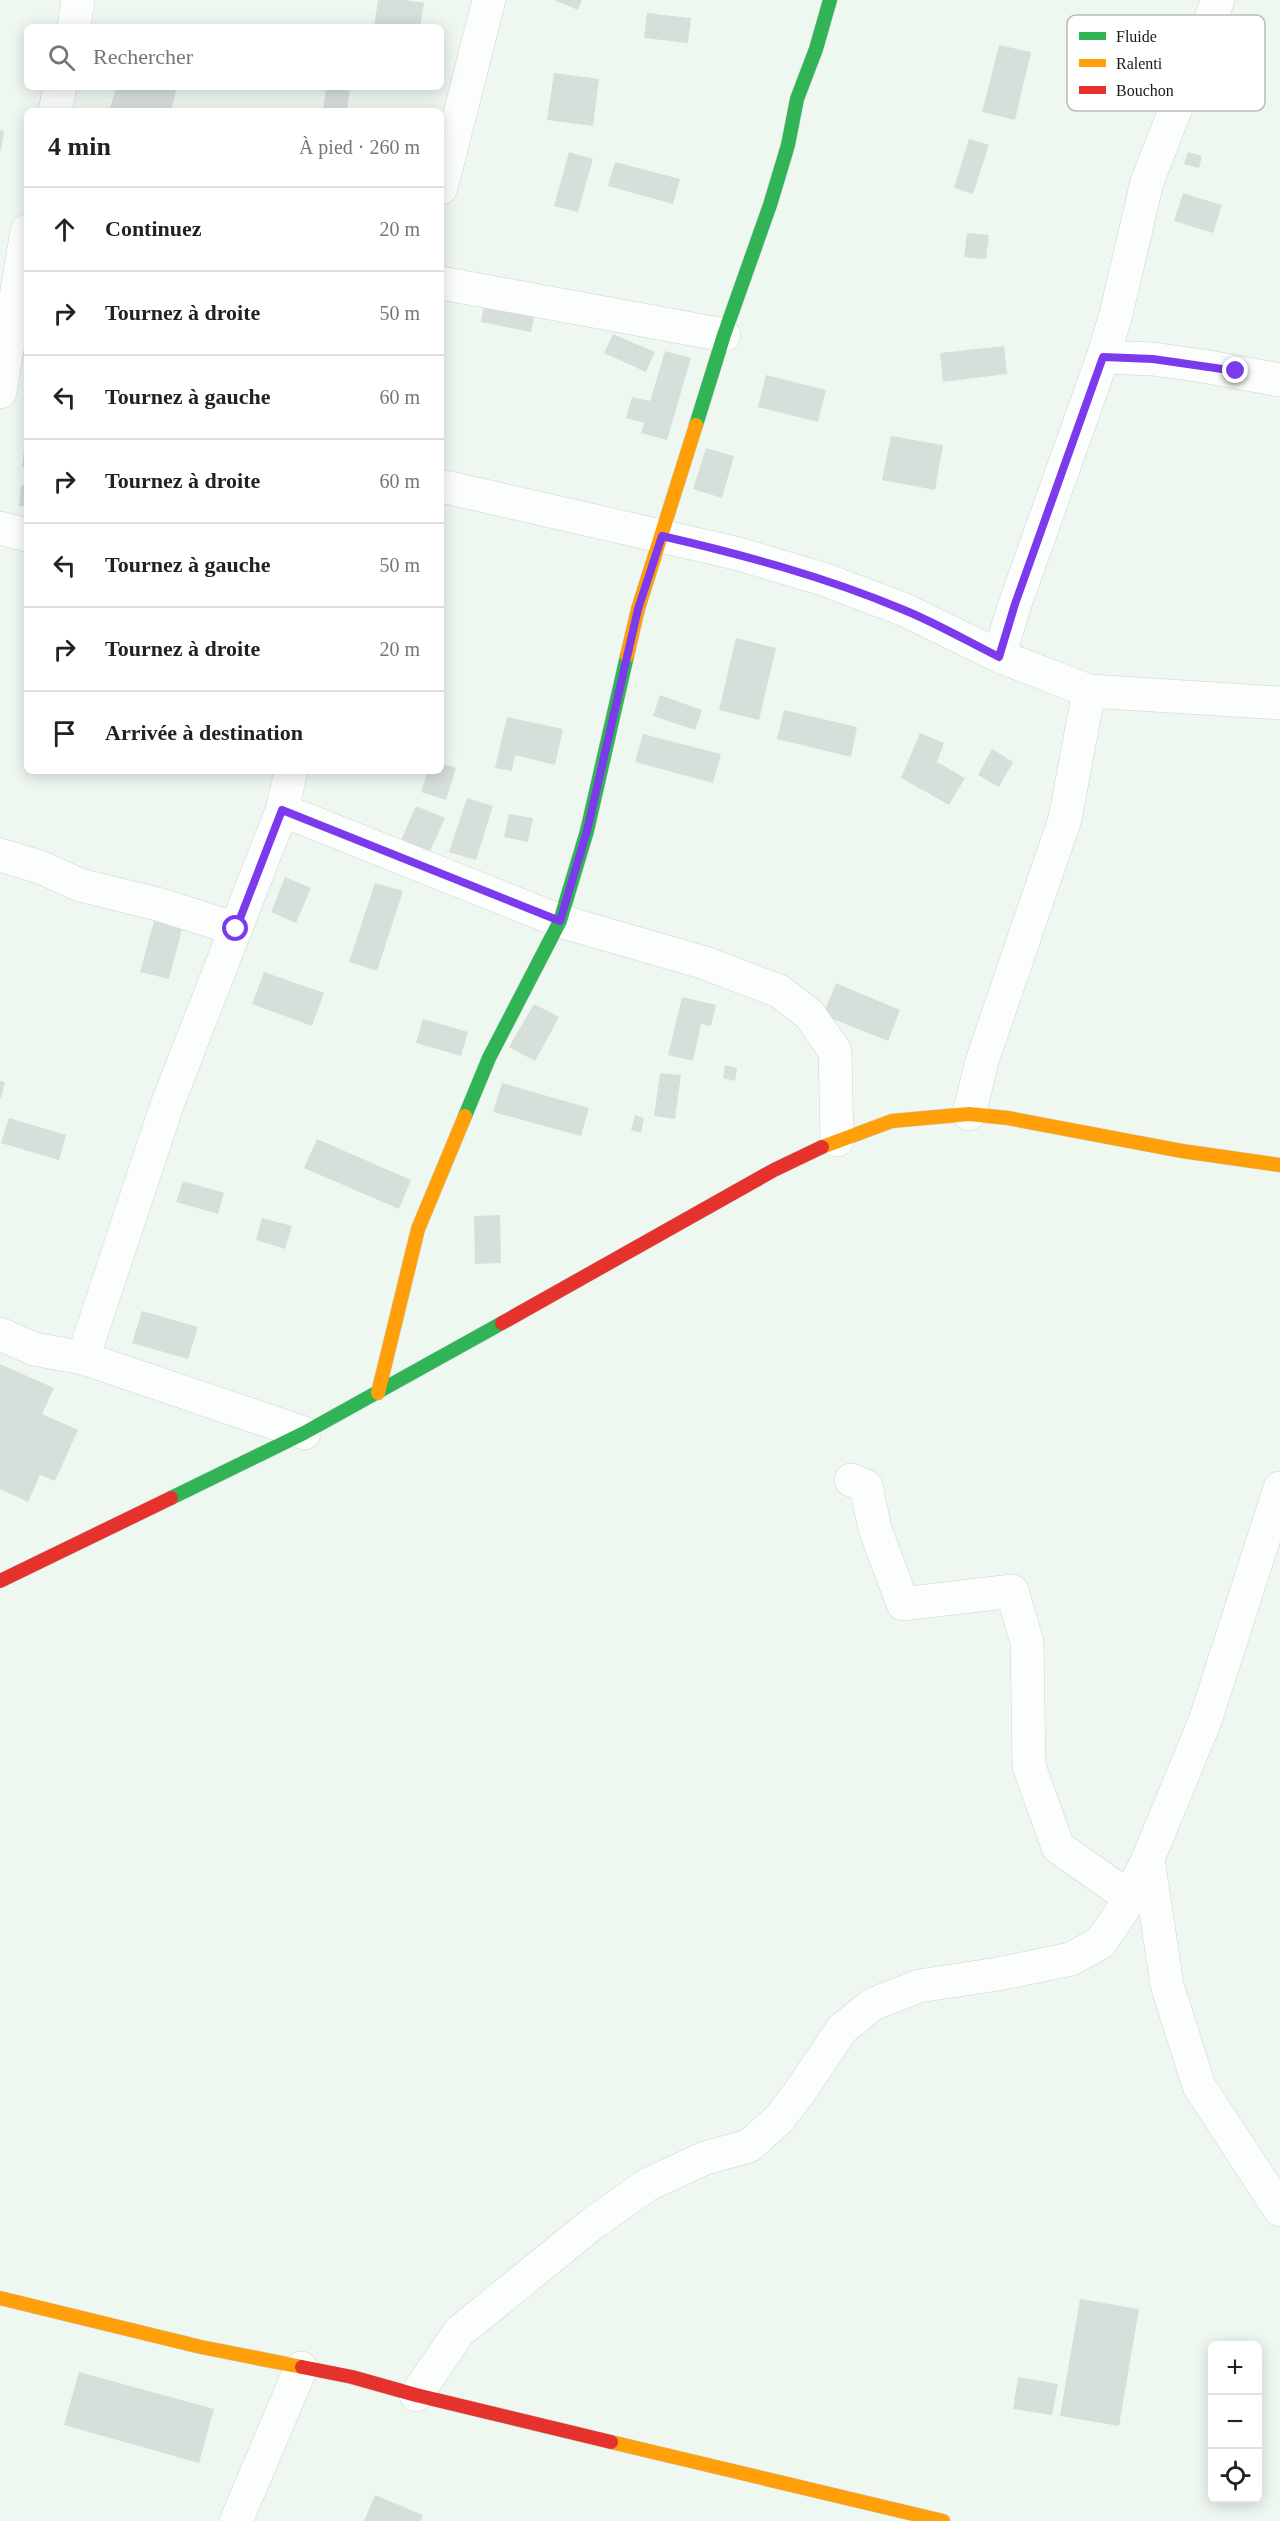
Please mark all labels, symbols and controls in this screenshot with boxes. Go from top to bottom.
legend [1067,15,1265,111]
search box [24,24,444,90]
text: Fluide [1116,28,1157,45]
icon: search [45,41,78,74]
text: Rechercher [93,44,193,69]
text: Ralenti [1116,55,1163,72]
text: Bouchon [1116,82,1174,99]
text: 4 min [48,132,111,161]
text: À pied · 260 m [299,136,420,158]
icon: ahead [48,213,81,246]
text: Continuez [105,216,202,241]
text: 20 m [379,218,420,240]
icon: right [48,297,81,330]
text: Tournez à droite [105,300,260,325]
text: 50 m [379,302,420,324]
route end [1222,357,1248,383]
icon: left [48,381,81,414]
text: Tournez à gauche [105,384,270,409]
text: 60 m [379,386,420,408]
icon: right [48,465,81,498]
text: Tournez à droite [105,468,260,493]
text: 60 m [379,470,420,492]
icon: left [48,549,81,582]
text: Tournez à gauche [105,552,270,577]
text: 50 m [379,554,420,576]
icon: right [48,633,81,666]
text: Tournez à droite [105,636,260,661]
text: 20 m [379,638,420,660]
icon: arrive [48,717,81,750]
text: Arrivée à destination [105,720,303,745]
route start [222,915,248,941]
map controls [1208,2341,1262,2503]
button: + [1208,2341,1262,2395]
button: − [1208,2395,1262,2449]
button: locate [1208,2449,1262,2503]

